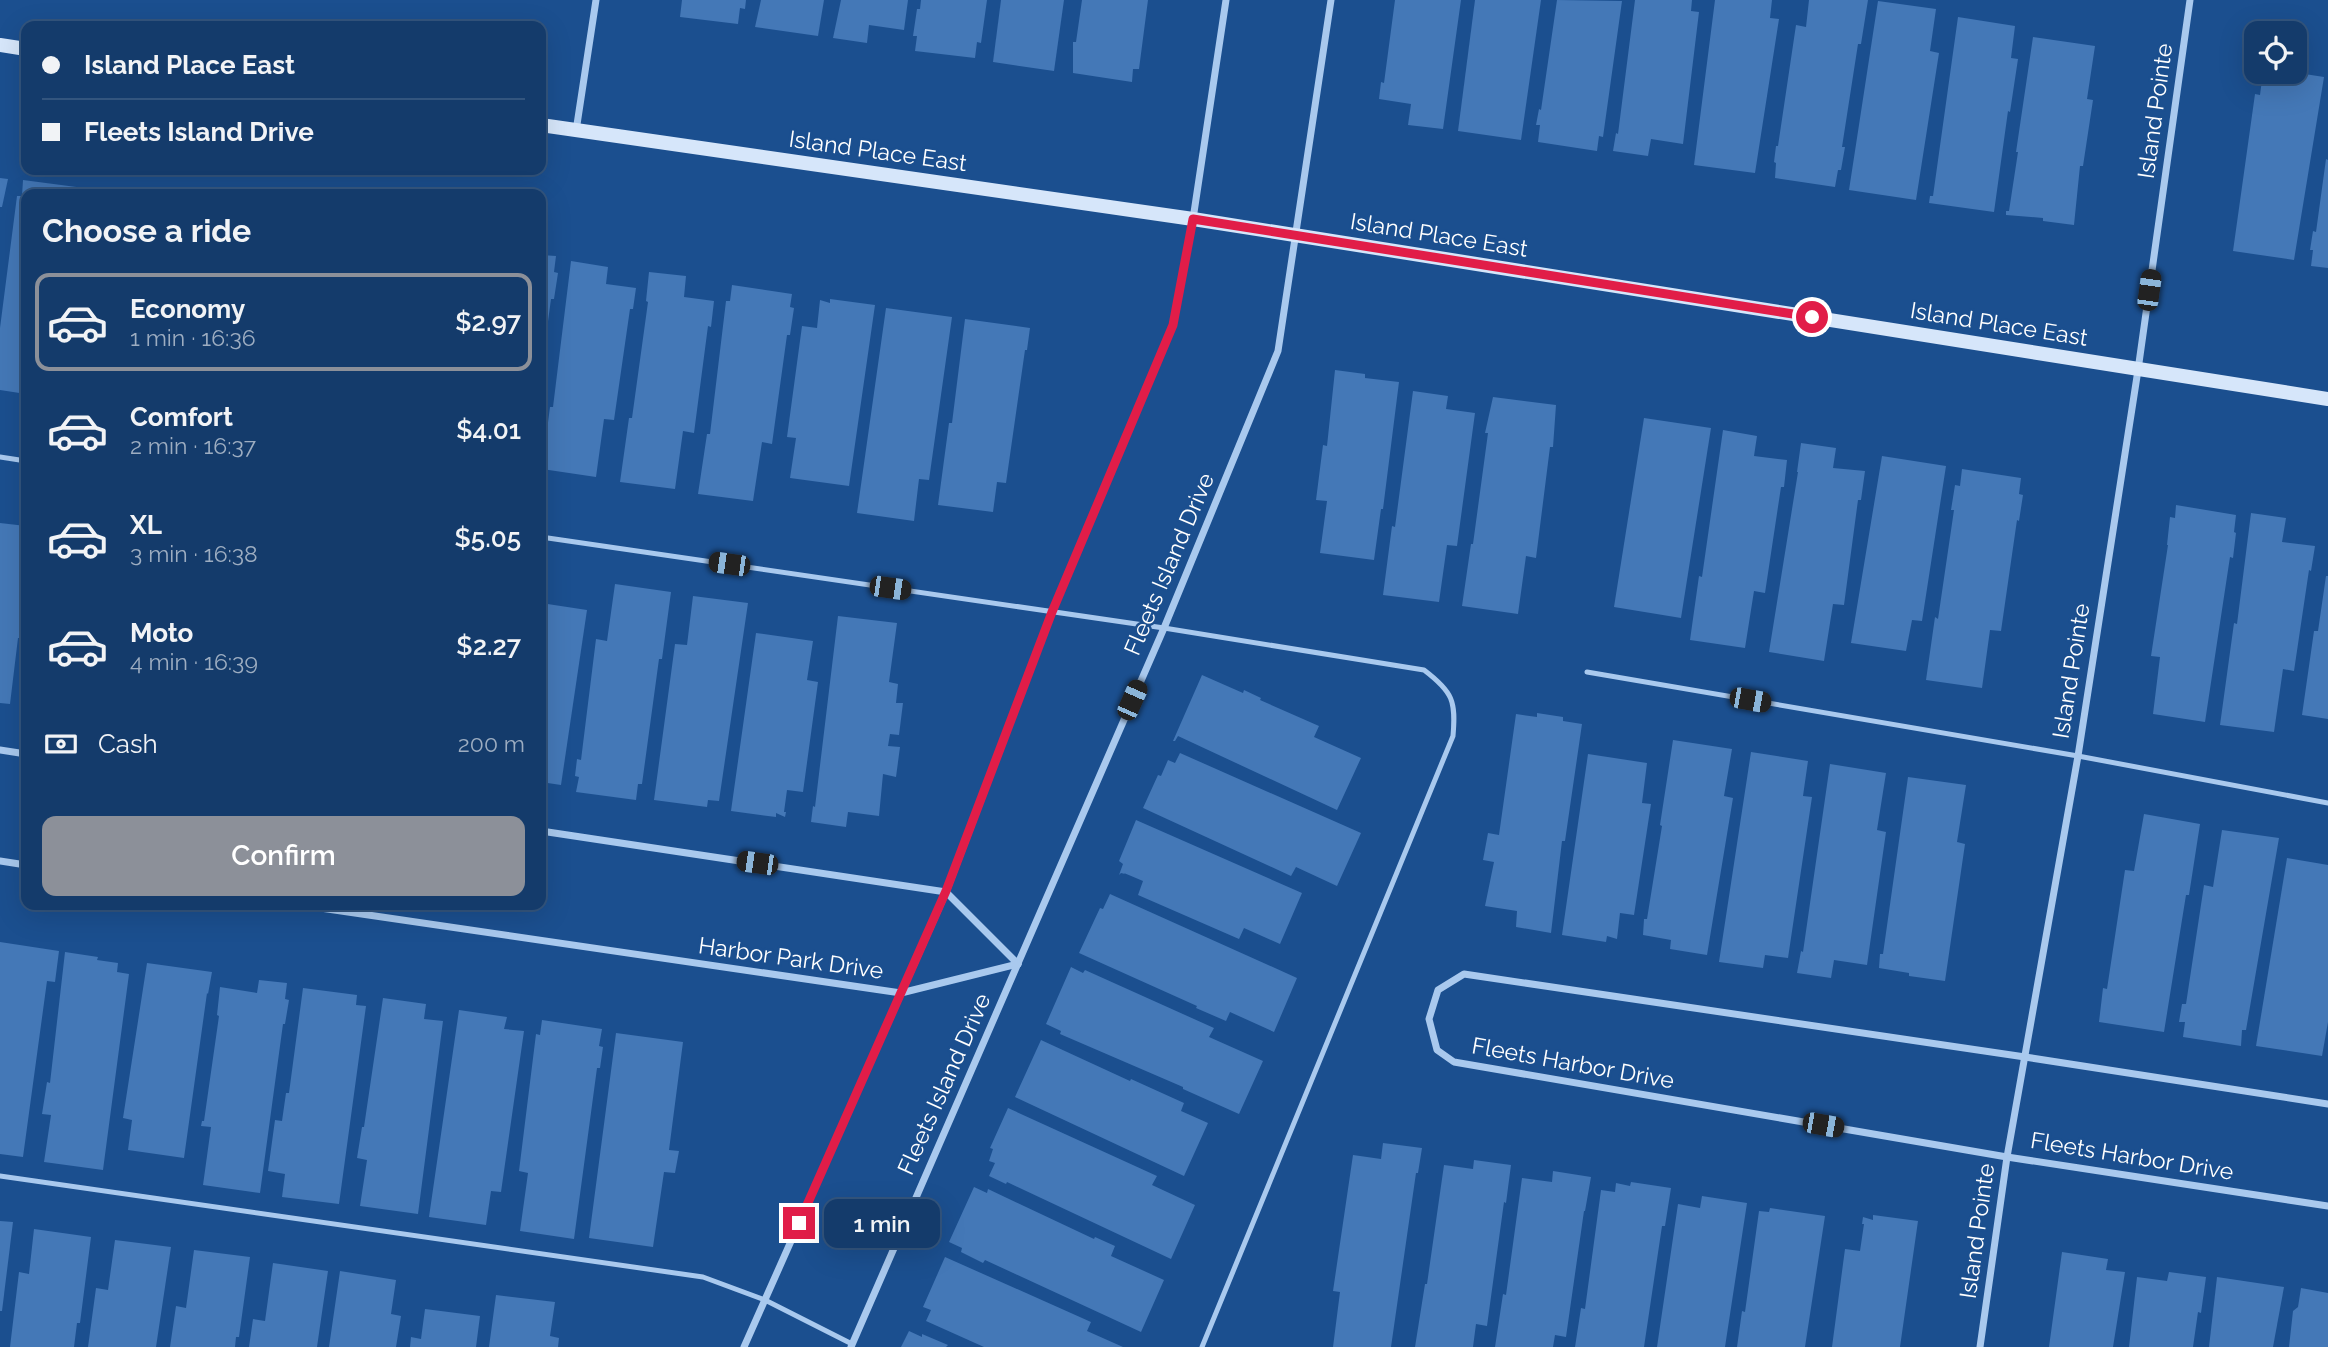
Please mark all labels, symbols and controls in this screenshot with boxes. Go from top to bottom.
map controls [2244,21,2307,84]
button: locate [2244,21,2307,84]
street label: Island Pointe [2132,42,2177,180]
text: Island Place East [84,50,295,80]
text: Fleets Island Drive [84,117,314,147]
street label: Island Place East [787,125,969,176]
street label: Island Place East [1348,207,1530,262]
text: Choose a ride [42,212,251,249]
car [2136,268,2163,312]
icon: car [46,291,109,354]
text: Economy [130,294,245,324]
street label: Island Place East [1908,296,2090,351]
route start [1796,301,1828,333]
text: $2.97 [455,307,521,337]
text: 1 min · 16:36 [130,324,256,351]
icon: car [46,399,109,462]
text: Comfort [130,402,233,432]
text: $4.01 [456,415,521,445]
text: 2 min · 16:37 [130,432,256,459]
street label: Fleets Island Drive [1118,469,1219,659]
icon: car [46,507,109,570]
text: XL [130,510,162,540]
text: $5.05 [455,523,521,553]
text: 3 min · 16:38 [130,540,258,567]
car [707,551,752,577]
car [868,575,913,601]
street label: Island Pointe [2047,602,2094,740]
icon: car [46,615,109,678]
text: Moto [130,618,193,648]
text: $2.27 [456,631,521,661]
text: 4 min · 16:39 [130,648,258,675]
car [1114,677,1151,723]
car [1728,686,1773,714]
icon: cash [42,725,80,763]
text: Cash [98,729,158,759]
text: 200 m [458,730,525,757]
button: Confirm [42,816,525,896]
car [735,850,780,876]
street label: Harbor Park Drive [697,931,885,984]
street label: Fleets Island Drive [891,989,996,1179]
street label: Fleets Harbor Drive [1470,1031,1676,1094]
car [1801,1111,1846,1139]
street label: Fleets Harbor Drive [2029,1126,2235,1185]
street label: Island Pointe [1954,1162,1999,1300]
callout: 1 min [824,1198,939,1248]
route end [783,1207,815,1239]
text: 1 min [853,1210,911,1237]

